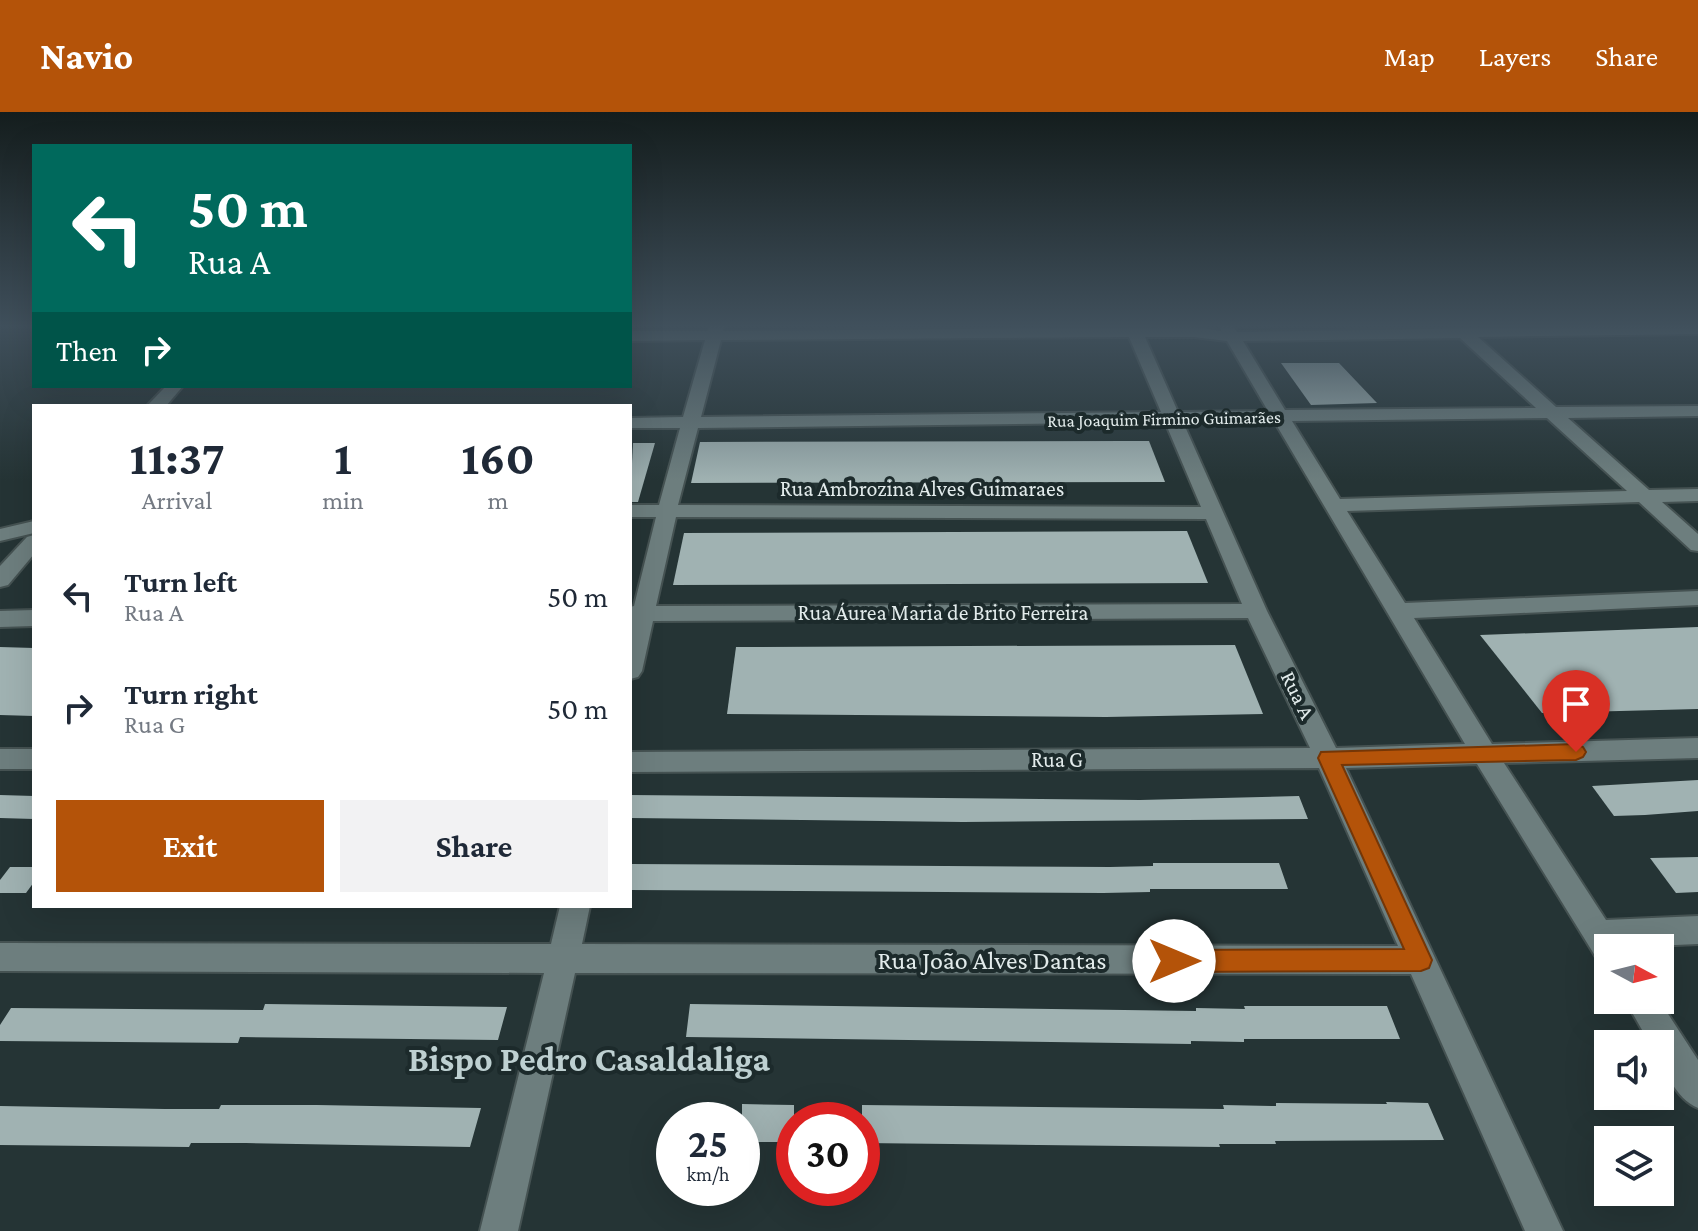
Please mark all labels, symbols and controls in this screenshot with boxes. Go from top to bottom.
text: Navio [40,35,133,77]
text: Map [1384,41,1435,72]
text: Layers [1479,41,1551,72]
text: Share [1595,41,1658,72]
icon: left [56,176,160,280]
text: 50 m [188,177,308,239]
text: Rua A [188,242,270,282]
icon: right [134,328,178,372]
text: Then [56,334,118,367]
street label: Rua Joaquim Firmino Guimarães [1047,407,1281,431]
text: 11:37 [129,431,225,484]
text: 1 [334,431,352,484]
text: 160 [461,431,535,484]
street label: Rua Ambrozina Alves Guimaraes [780,476,1064,501]
text: Arrival [142,486,212,515]
text: min [322,486,364,515]
text: m [487,486,508,515]
text: Turn left [124,565,237,598]
icon: left [56,574,100,618]
text: 50 m [547,580,608,613]
text: Rua A [124,598,184,627]
street label: Rua Áurea Maria de Brito Ferreira [798,600,1088,625]
street label: Rua A [1276,667,1320,724]
pin [1542,670,1610,752]
text: Turn right [124,677,258,710]
icon: arrive [1554,682,1598,726]
icon: right [56,686,100,730]
text: 50 m [547,692,608,725]
text: Rua G [124,710,185,739]
street label: Rua G [1031,747,1083,772]
button: Exit [56,800,324,892]
button: Share [340,800,608,892]
position arrow [1132,919,1216,1003]
north arrow [1594,934,1674,1014]
map controls [1594,934,1674,1206]
street label: Rua João Alves Dantas [877,946,1107,975]
button: sound [1594,1030,1674,1110]
district label: Bispo Pedro Casaldaliga [408,1039,771,1079]
speed limit sign: 30 [776,1102,880,1206]
text: 25 [688,1121,728,1166]
button: layers [1594,1126,1674,1206]
text: km/h [686,1163,730,1185]

